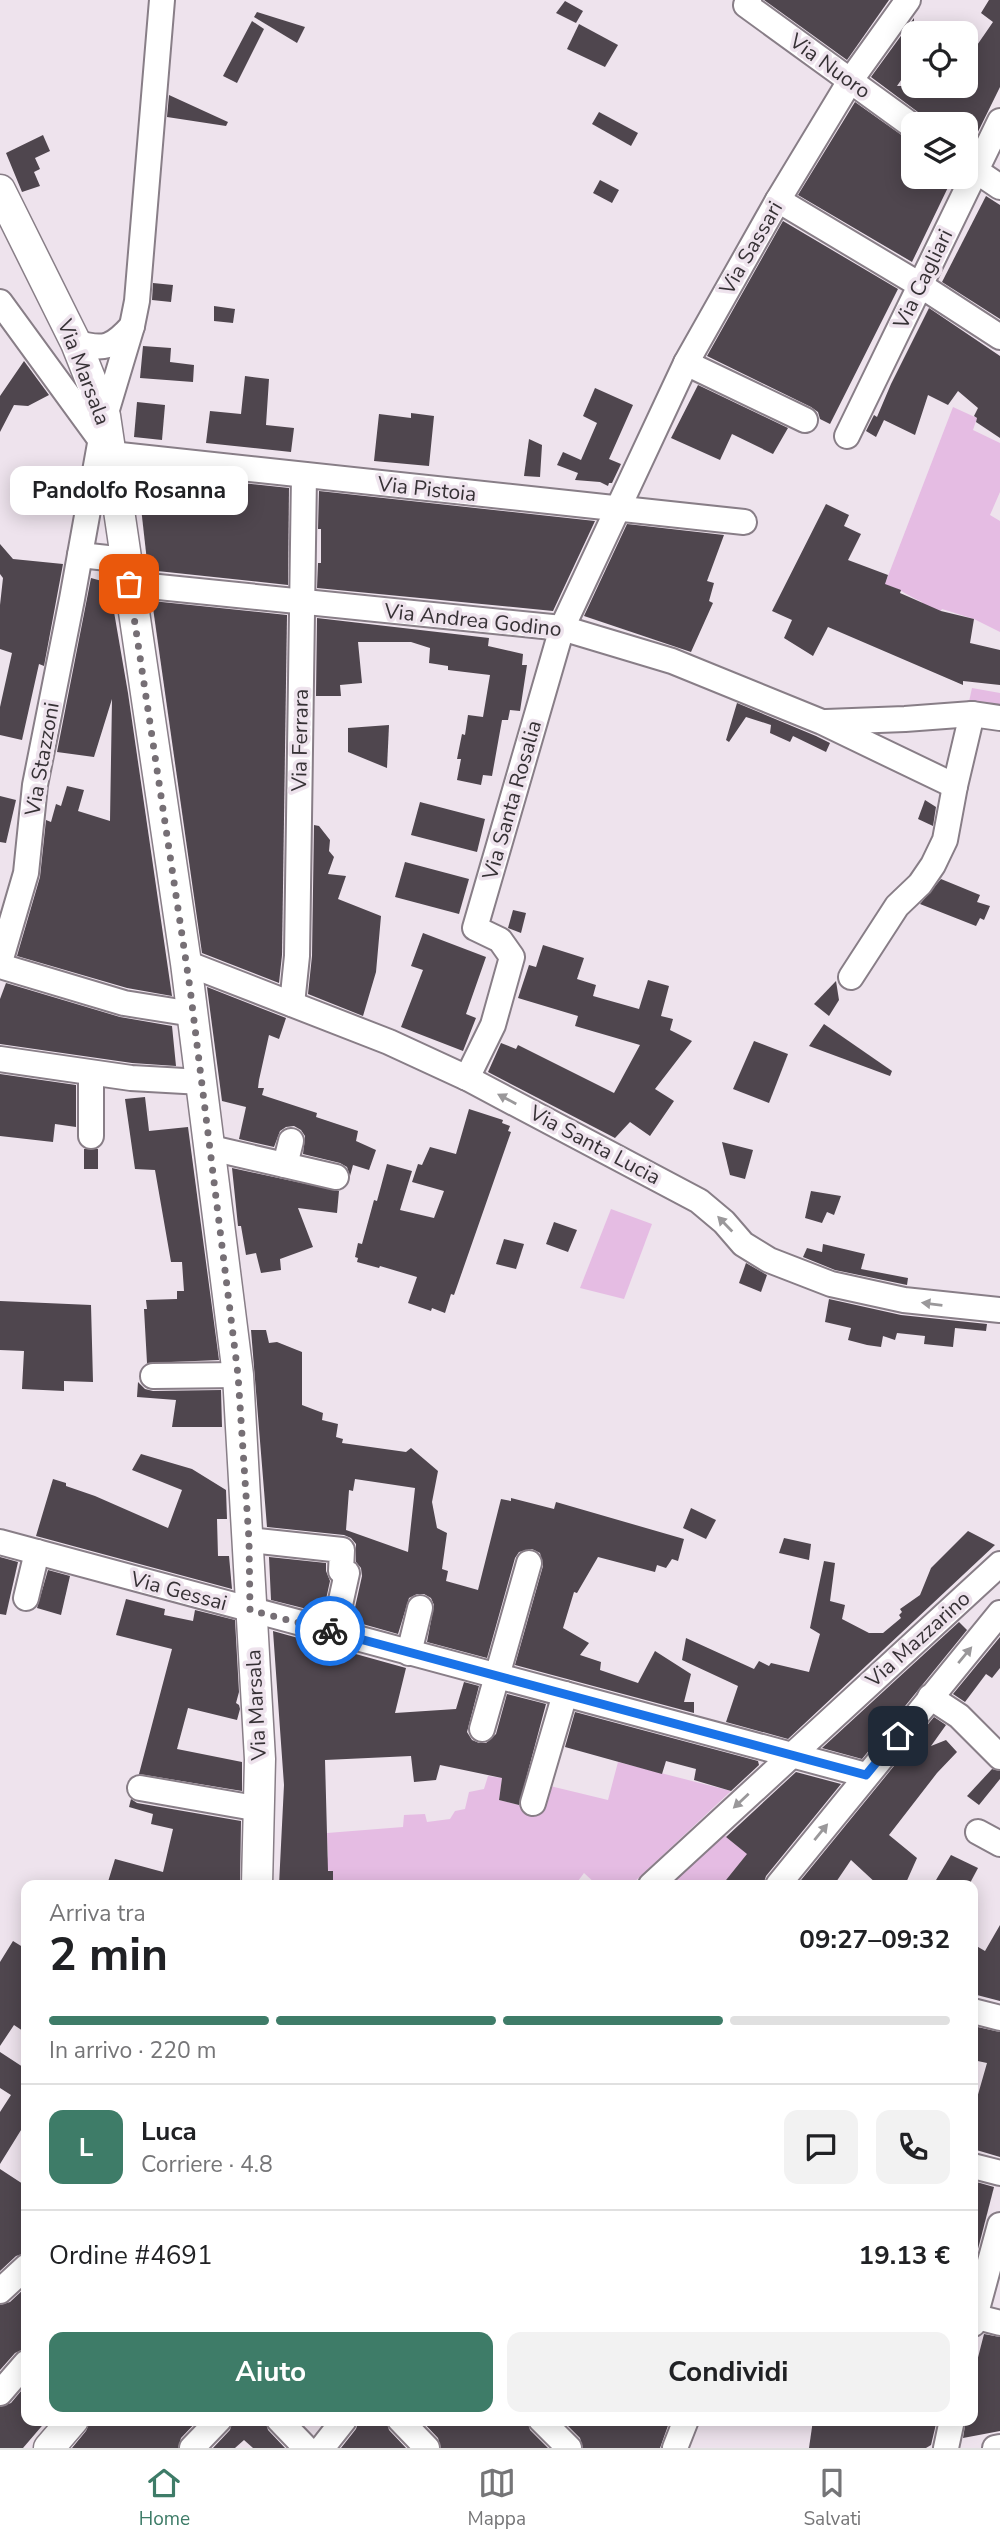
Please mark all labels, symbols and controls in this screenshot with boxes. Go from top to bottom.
map controls [901,21,978,189]
button: locate [901,21,978,98]
street label: Via Nuoro [783,26,876,105]
button: layers [901,112,978,189]
street label: Via Sassari [712,196,789,301]
street label: Via Cagliari [886,224,959,334]
street label: Via Marsala [51,314,117,429]
callout: Pandolfo Rosanna [10,465,248,514]
street label: Via Pistoia [375,470,478,508]
text: Pandolfo Rosanna [32,475,226,506]
pin [99,554,159,614]
icon: bag [110,565,148,603]
street label: Via Andrea Godino [382,597,563,643]
street label: Via Ferrara [285,688,315,793]
street label: Via Stazzoni [18,700,66,819]
street label: Via Santa Rosalia [476,717,548,884]
one-way arrow [497,1093,517,1105]
street label: Via Santa Lucia [524,1098,665,1191]
one-way arrow [717,1216,733,1233]
one-way arrow [921,1298,943,1309]
street label: Via Gessai [127,1564,230,1617]
street label: Via Mazzarino [859,1585,976,1694]
courier [295,1596,365,1666]
icon: bike [311,1612,349,1650]
one-way arrow [957,1647,972,1664]
street label: Via Marsala [239,1649,273,1762]
pin [868,1706,928,1766]
icon: home [879,1717,917,1755]
one-way arrow [732,1793,750,1809]
one-way arrow [813,1823,828,1841]
text: Arriva tra [49,1898,146,1929]
text: 09:27–09:32 [799,1922,950,1957]
text: 2 min [49,1923,168,1986]
text: In arrivo · 220 m [49,2035,216,2066]
button: chat [784,2110,858,2184]
button: phone [876,2110,950,2184]
text: Luca [141,2114,197,2149]
text: L [79,2130,93,2165]
text: Corriere · 4.8 [141,2149,273,2180]
text: Ordine #4691 [49,2238,213,2273]
text: 19.13 € [859,2238,950,2273]
button: Aiuto [49,2332,493,2412]
button: Condividi [507,2332,950,2412]
tab: Home [139,2464,190,2532]
tab: Mappa [467,2464,526,2532]
tab: Salvati [803,2464,861,2532]

